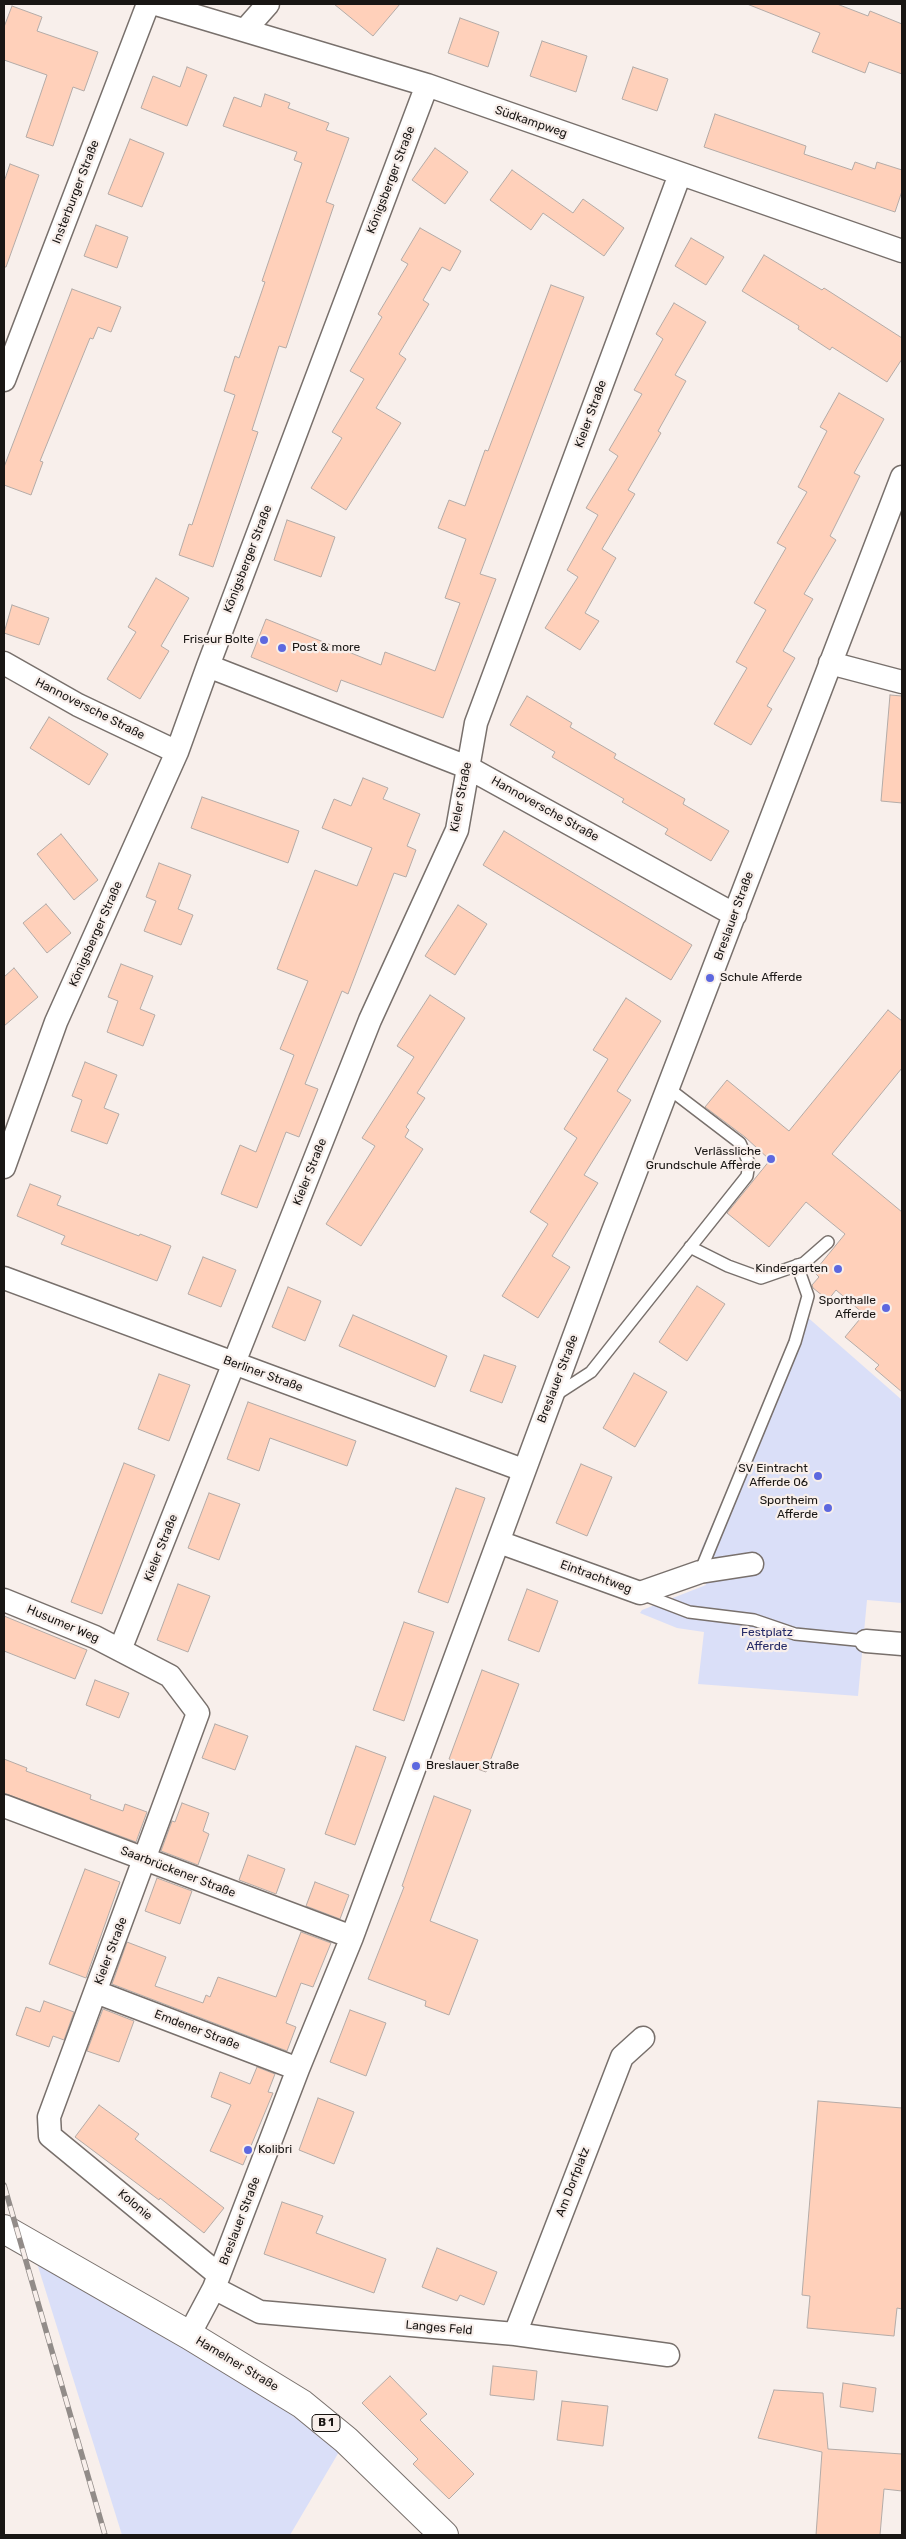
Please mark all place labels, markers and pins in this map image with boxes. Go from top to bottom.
place label: Friseur Bolte [183,633,254,647]
marker: Friseur Bolte [258,634,270,646]
place label: Post & more [292,641,360,655]
marker: Post & more [276,642,288,654]
place label: Schule Afferde [720,971,802,985]
marker: Schule Afferde [704,972,716,984]
place label: Verlässliche Grundschule Afferde [646,1145,761,1173]
marker: Verlässliche Grundschule Afferde [765,1153,777,1165]
place label: Kindergarten [755,1262,828,1276]
marker: Kindergarten [832,1263,844,1275]
place label: Sporthalle Afferde [819,1294,876,1322]
marker: Sporthalle Afferde [880,1302,892,1314]
place label: SV Eintracht Afferde 06 [738,1462,808,1490]
marker: SV Eintracht Afferde 06 [812,1470,824,1482]
place label: Sportheim Afferde [760,1494,818,1522]
marker: Sportheim Afferde [822,1502,834,1514]
place label: Breslauer Straße [426,1759,519,1773]
marker: Breslauer Straße [410,1760,422,1772]
place label: Kolibri [258,2143,292,2157]
marker: Kolibri [242,2144,254,2156]

